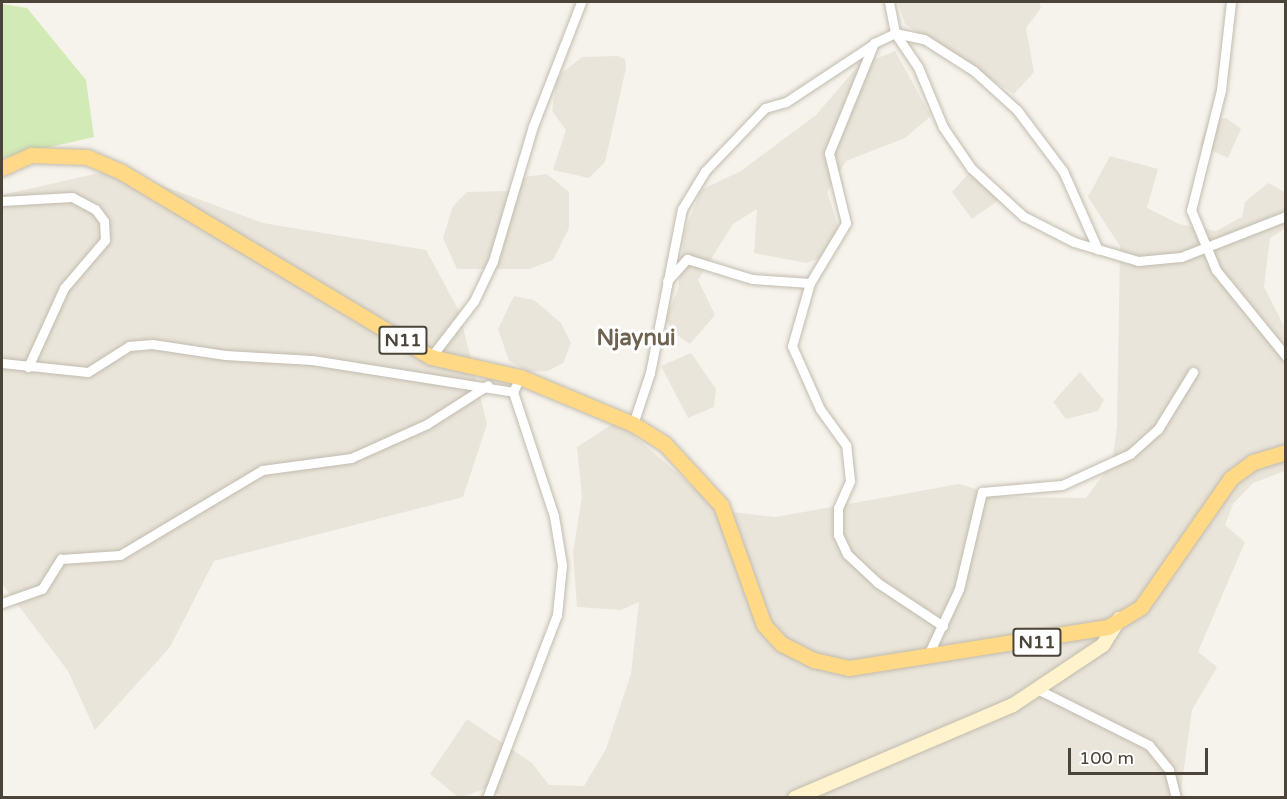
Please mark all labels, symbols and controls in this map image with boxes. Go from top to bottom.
road number: N11 [378,325,428,355]
district label: Njaynui [596,326,676,352]
road number: N11 [1012,627,1062,657]
scale bar [1071,736,1210,774]
text: 100 m [1079,747,1134,769]

